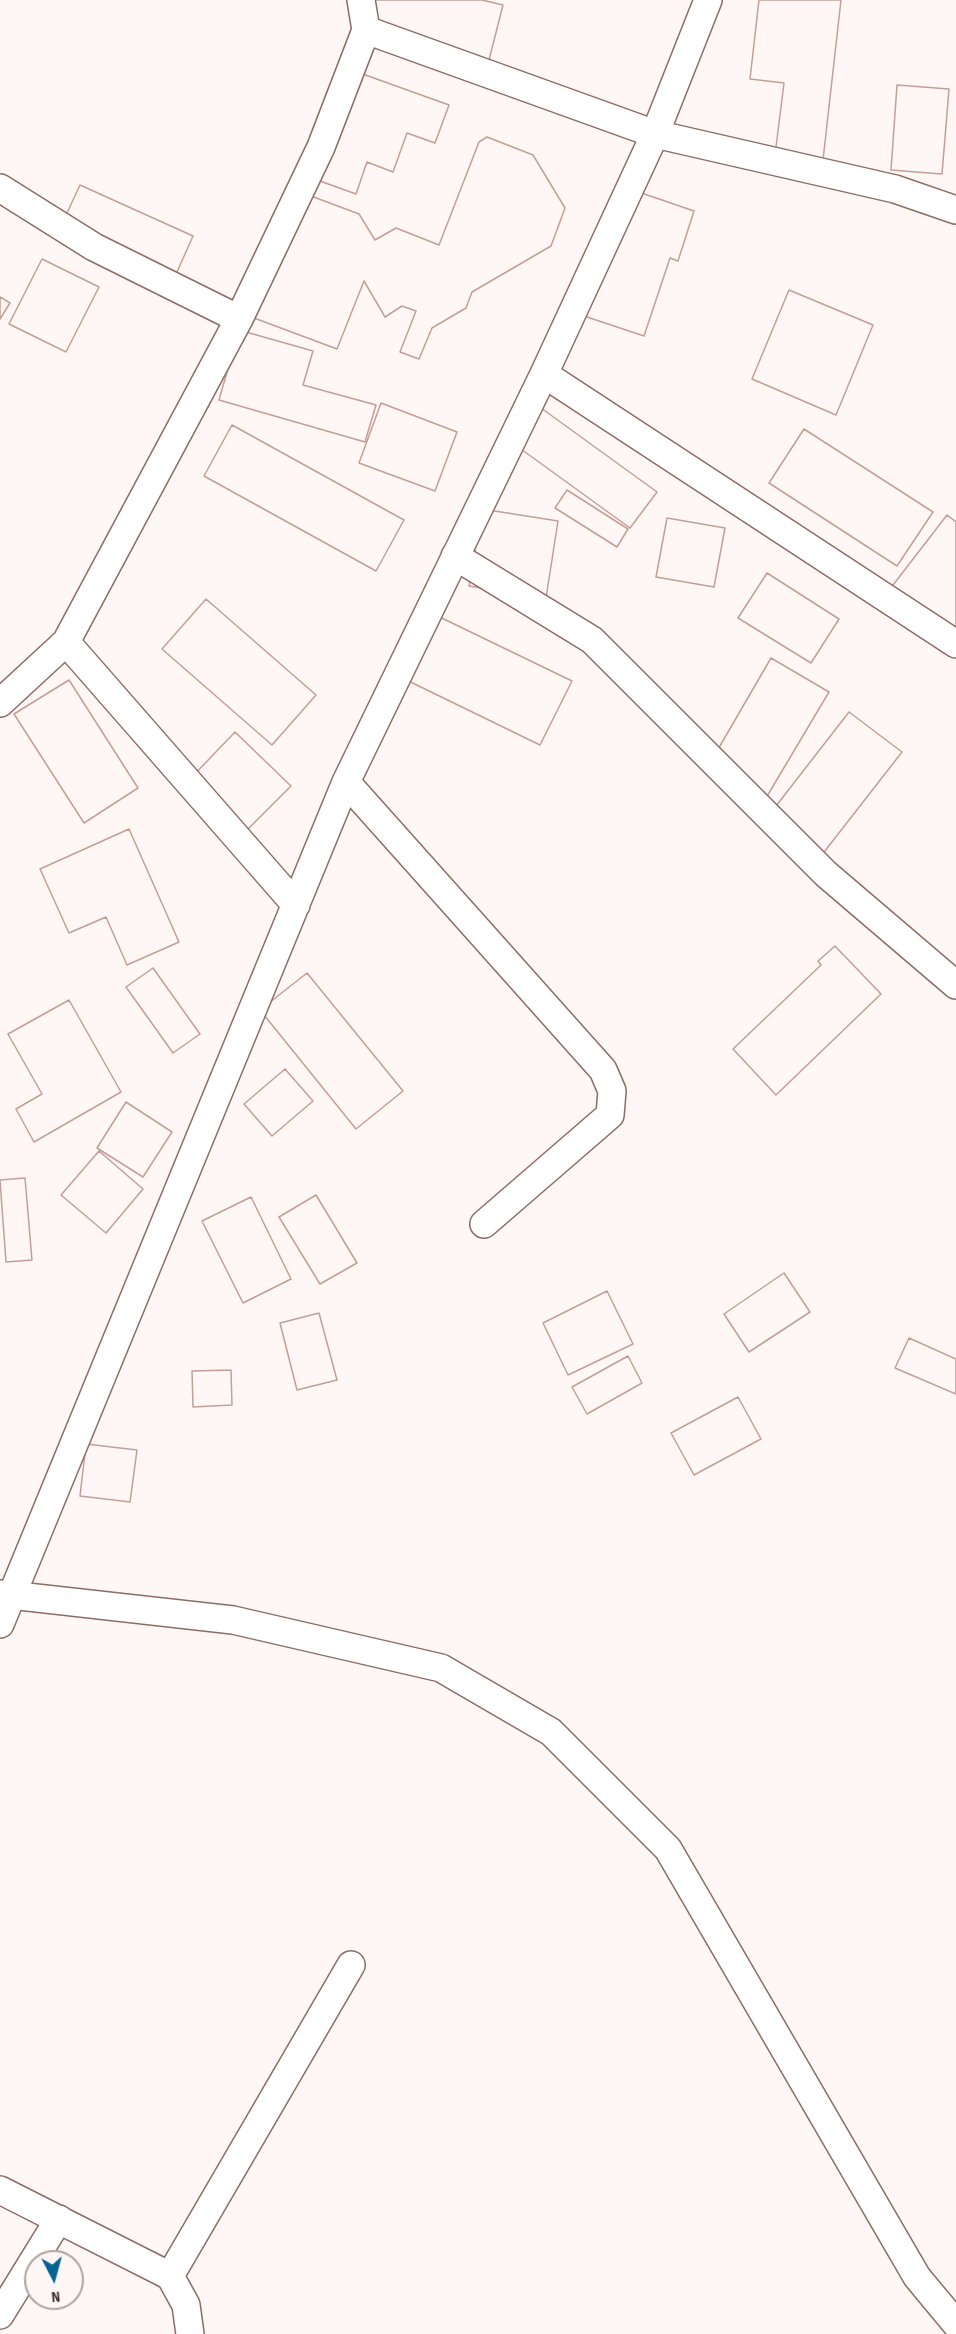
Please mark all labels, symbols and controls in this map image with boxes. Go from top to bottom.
north arrow [24,2250,84,2310]
text: N [50,2287,61,2306]

